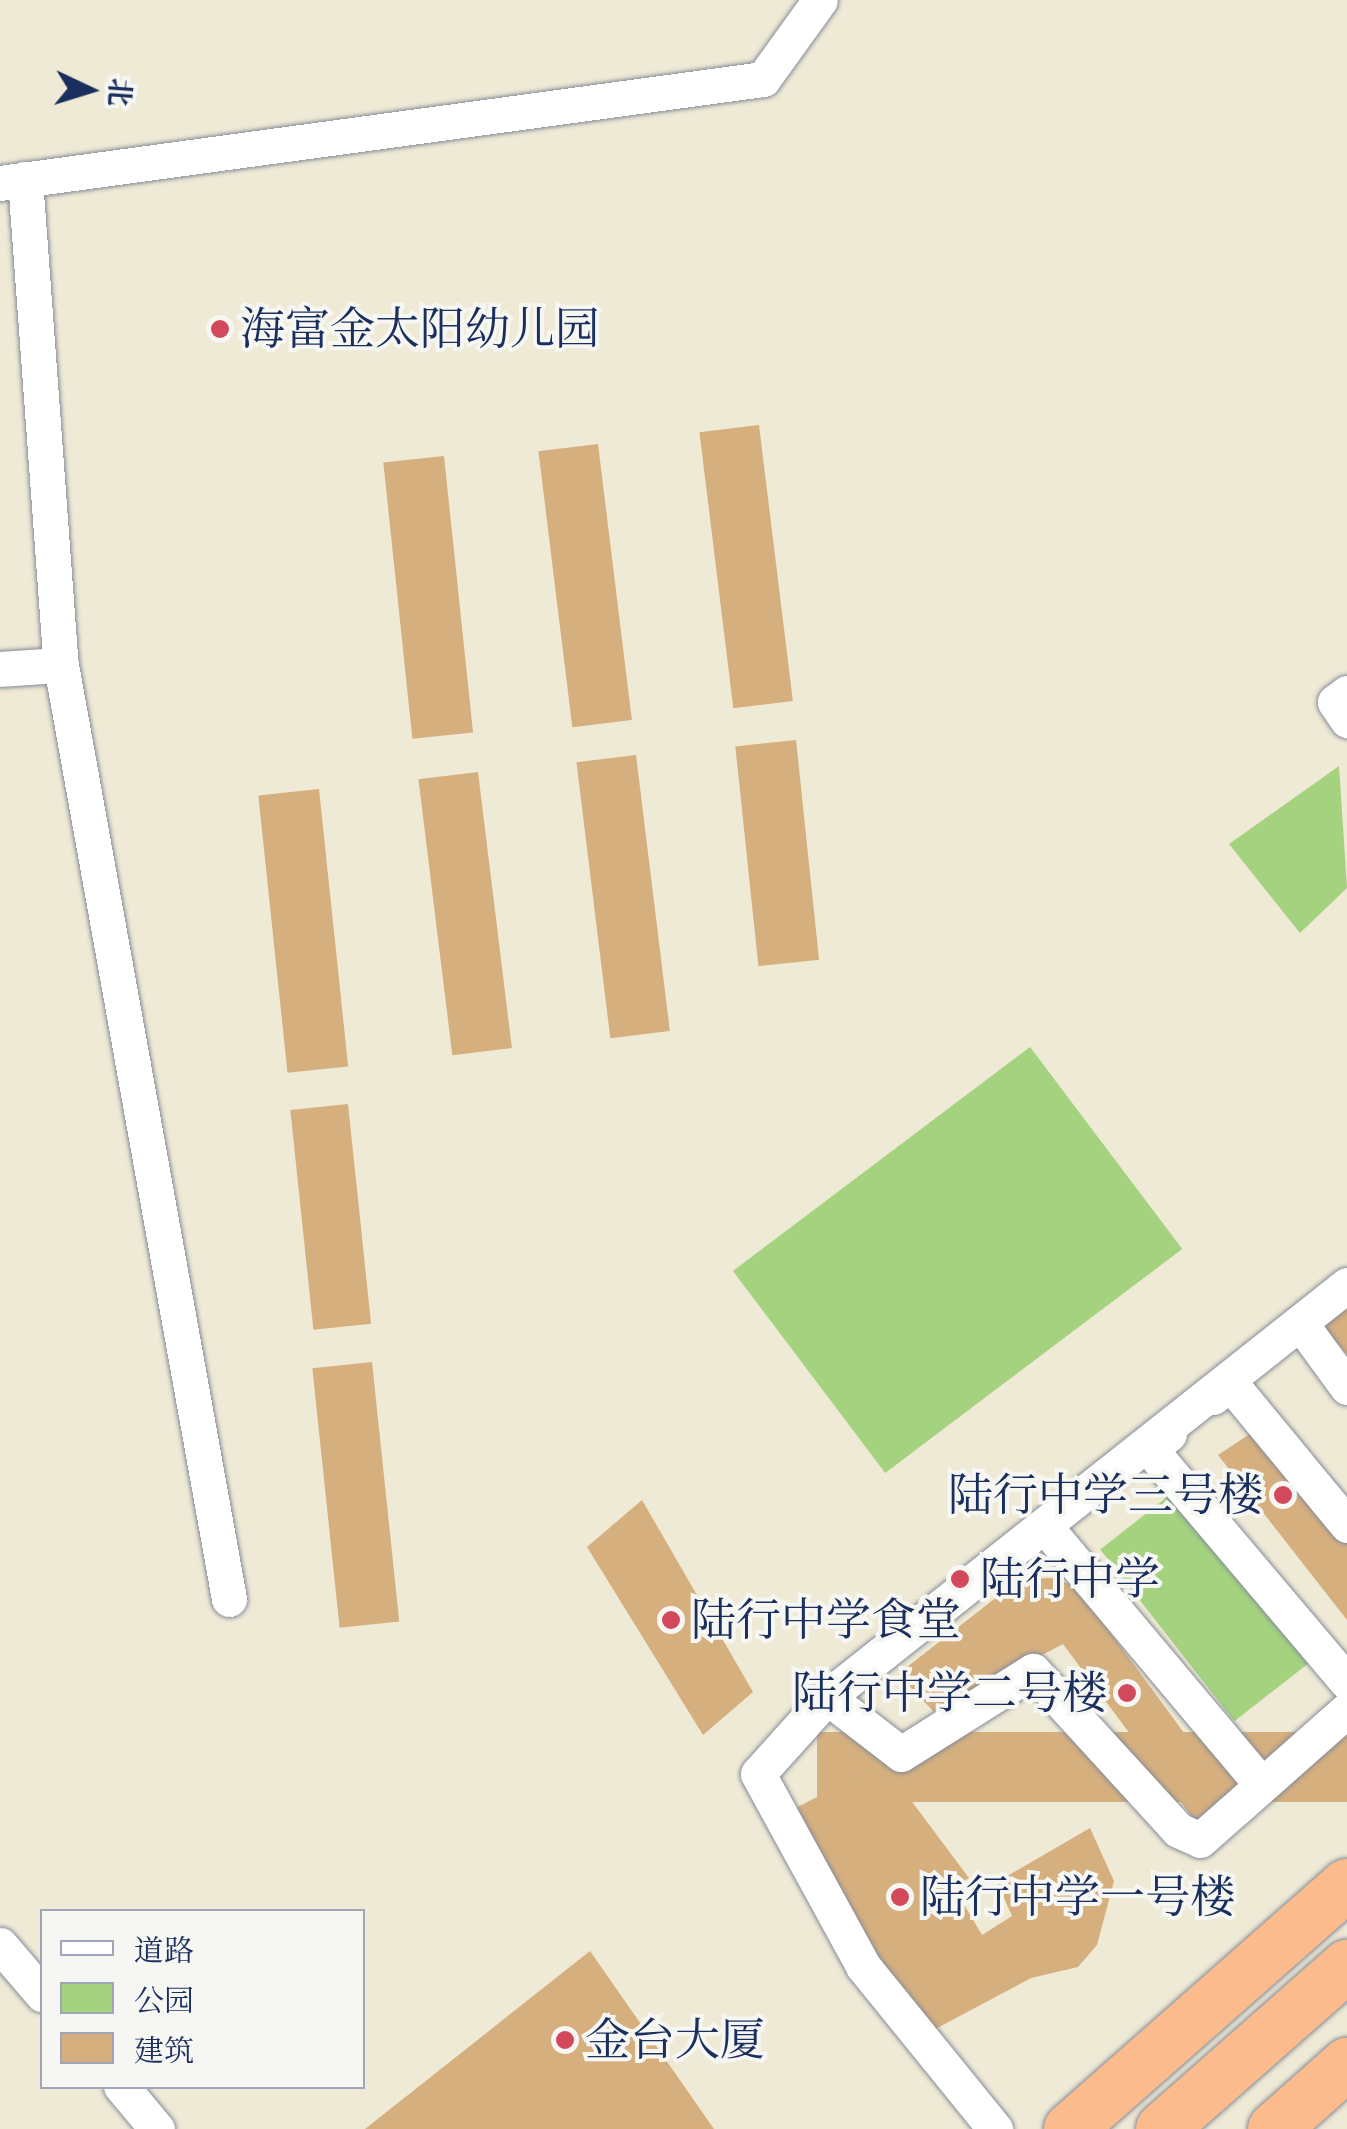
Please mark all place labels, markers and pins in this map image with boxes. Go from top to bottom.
place label: 海富金太阳幼儿园 [240,302,600,356]
marker: 海富金太阳幼儿园 [209,318,231,340]
place label: 陆行中学三号楼 [948,1468,1263,1522]
marker: 陆行中学三号楼 [1272,1484,1294,1506]
place label: 陆行中学 [980,1552,1160,1606]
marker: 陆行中学 [949,1568,971,1590]
place label: 陆行中学食堂 [691,1593,961,1647]
marker: 陆行中学食堂 [660,1609,682,1631]
place label: 陆行中学二号楼 [792,1666,1107,1720]
marker: 陆行中学二号楼 [1116,1682,1138,1704]
place label: 陆行中学一号楼 [920,1870,1235,1924]
marker: 陆行中学一号楼 [889,1886,911,1908]
place label: 金台大厦 [585,2013,765,2067]
marker: 金台大厦 [554,2029,576,2051]

